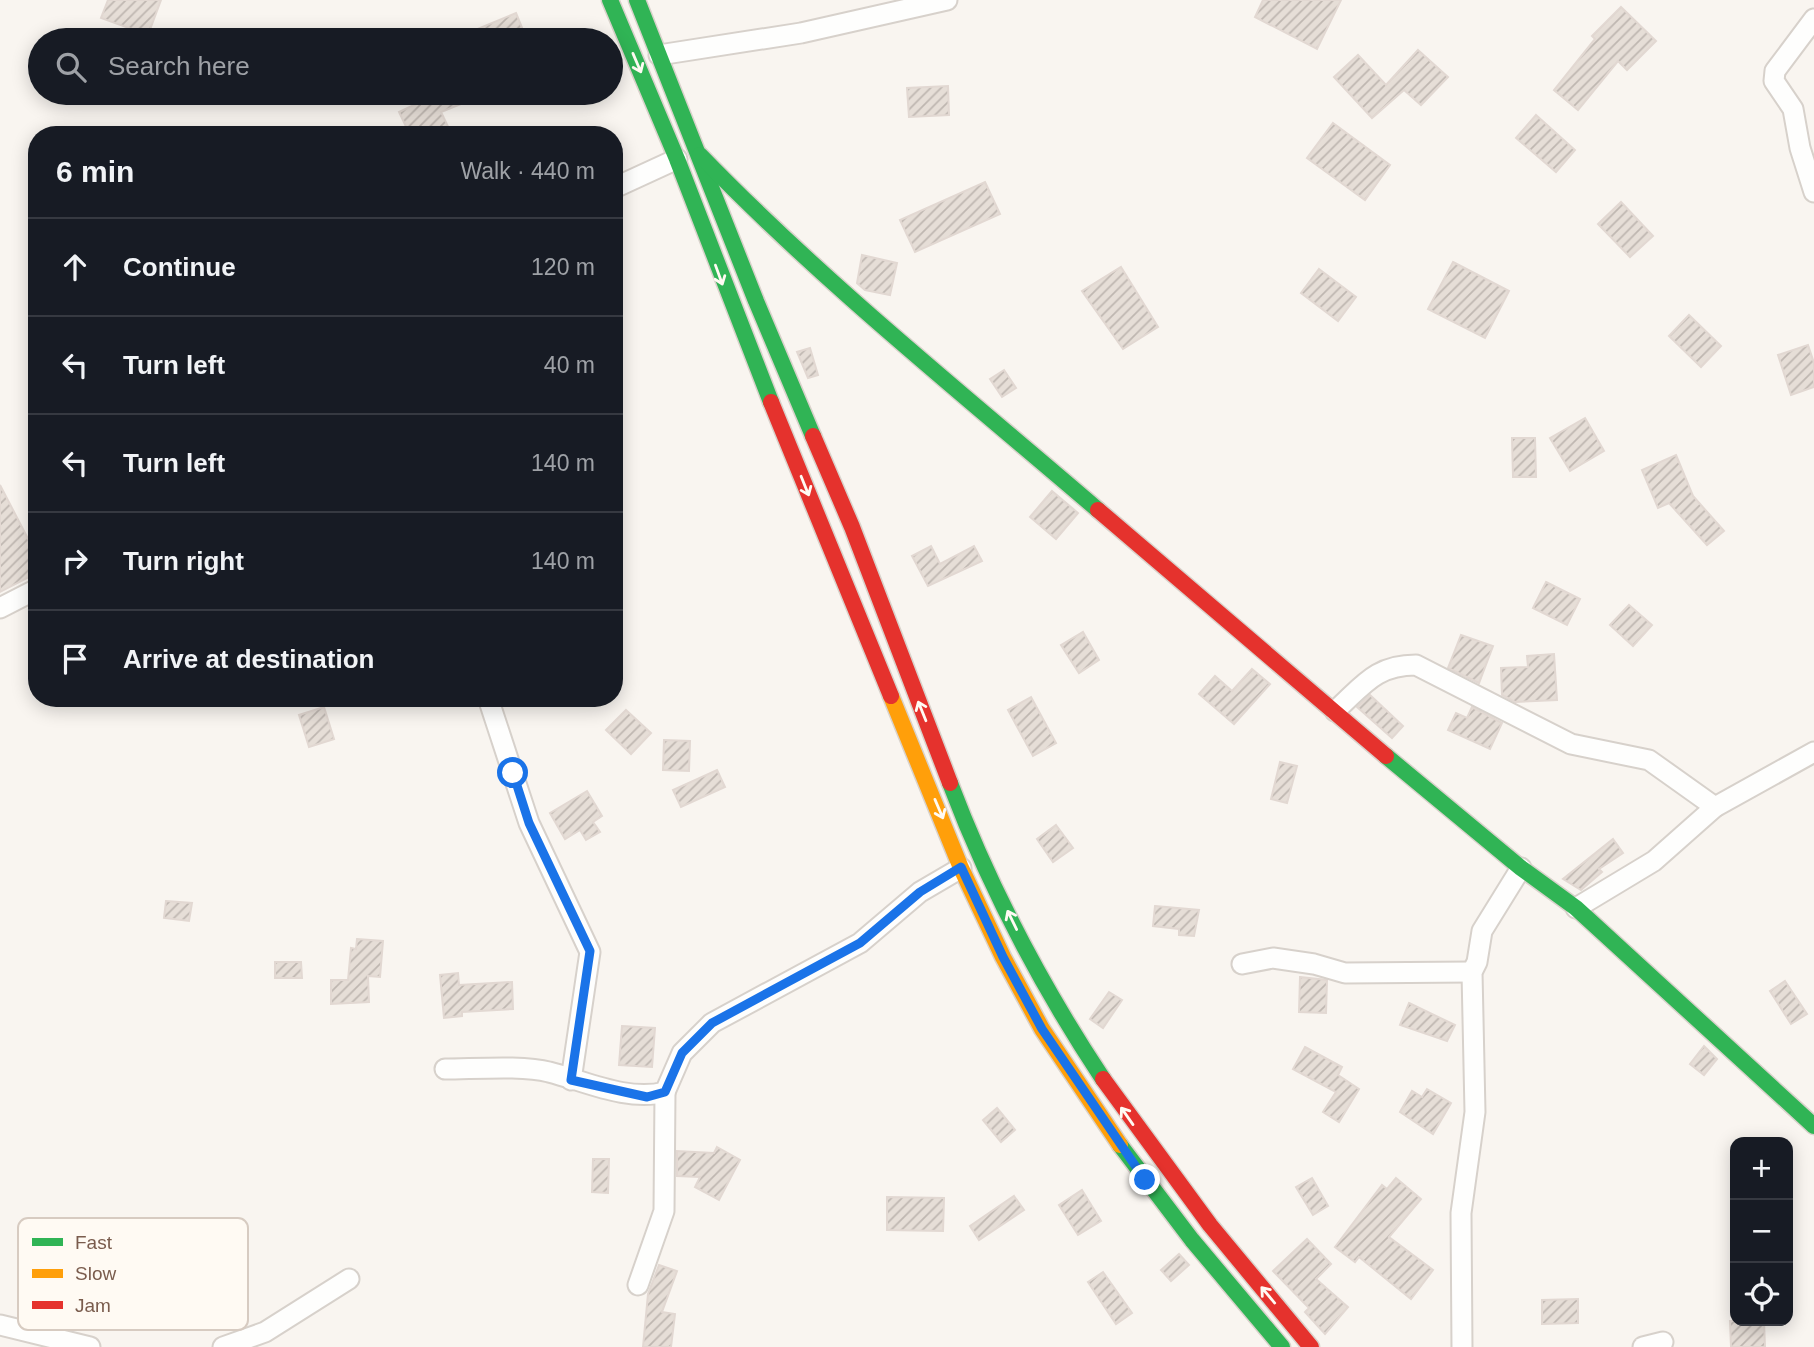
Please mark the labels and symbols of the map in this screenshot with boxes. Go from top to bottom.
one-way arrow [631,51,644,73]
one-way arrow [714,263,727,285]
one-way arrow [799,474,812,496]
one-way arrow [915,701,928,723]
route start [497,757,528,788]
one-way arrow [933,797,946,819]
one-way arrow [1005,910,1018,931]
one-way arrow [1120,1107,1134,1126]
route end [1129,1164,1160,1195]
legend [18,1218,248,1330]
text: Fast [75,1232,113,1253]
text: Slow [75,1263,116,1284]
one-way arrow [1260,1286,1275,1304]
text: Jam [75,1295,111,1316]

